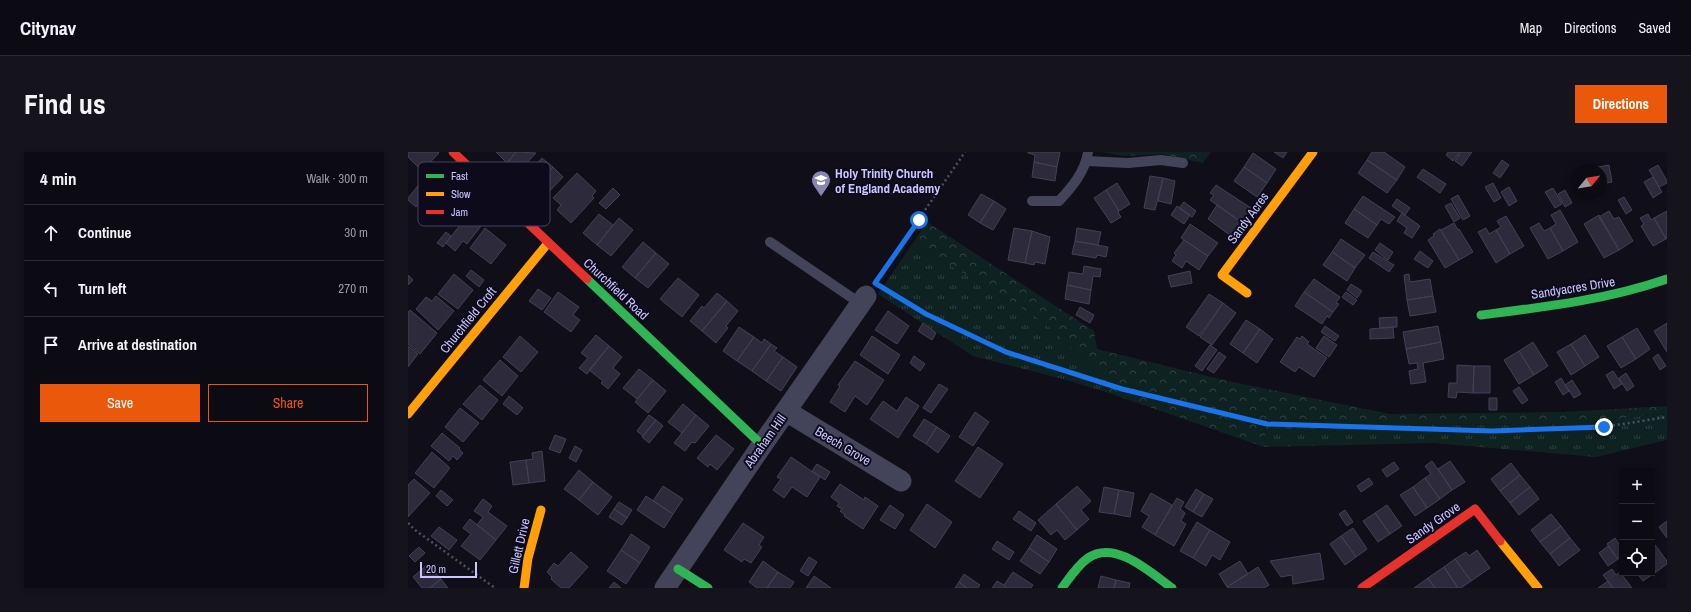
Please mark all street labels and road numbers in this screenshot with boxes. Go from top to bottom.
street label: Sandy Acres [1224,189,1272,247]
street label: Churchfield Road [580,254,652,324]
street label: Sandyacres Drive [1530,273,1616,303]
street label: Churchfield Croft [436,283,500,357]
street label: Abraham Hill [740,411,790,472]
street label: Beech Grove [812,423,874,469]
street label: Sandy Grove [1403,498,1463,548]
street label: Gillett Drive [504,517,534,575]

